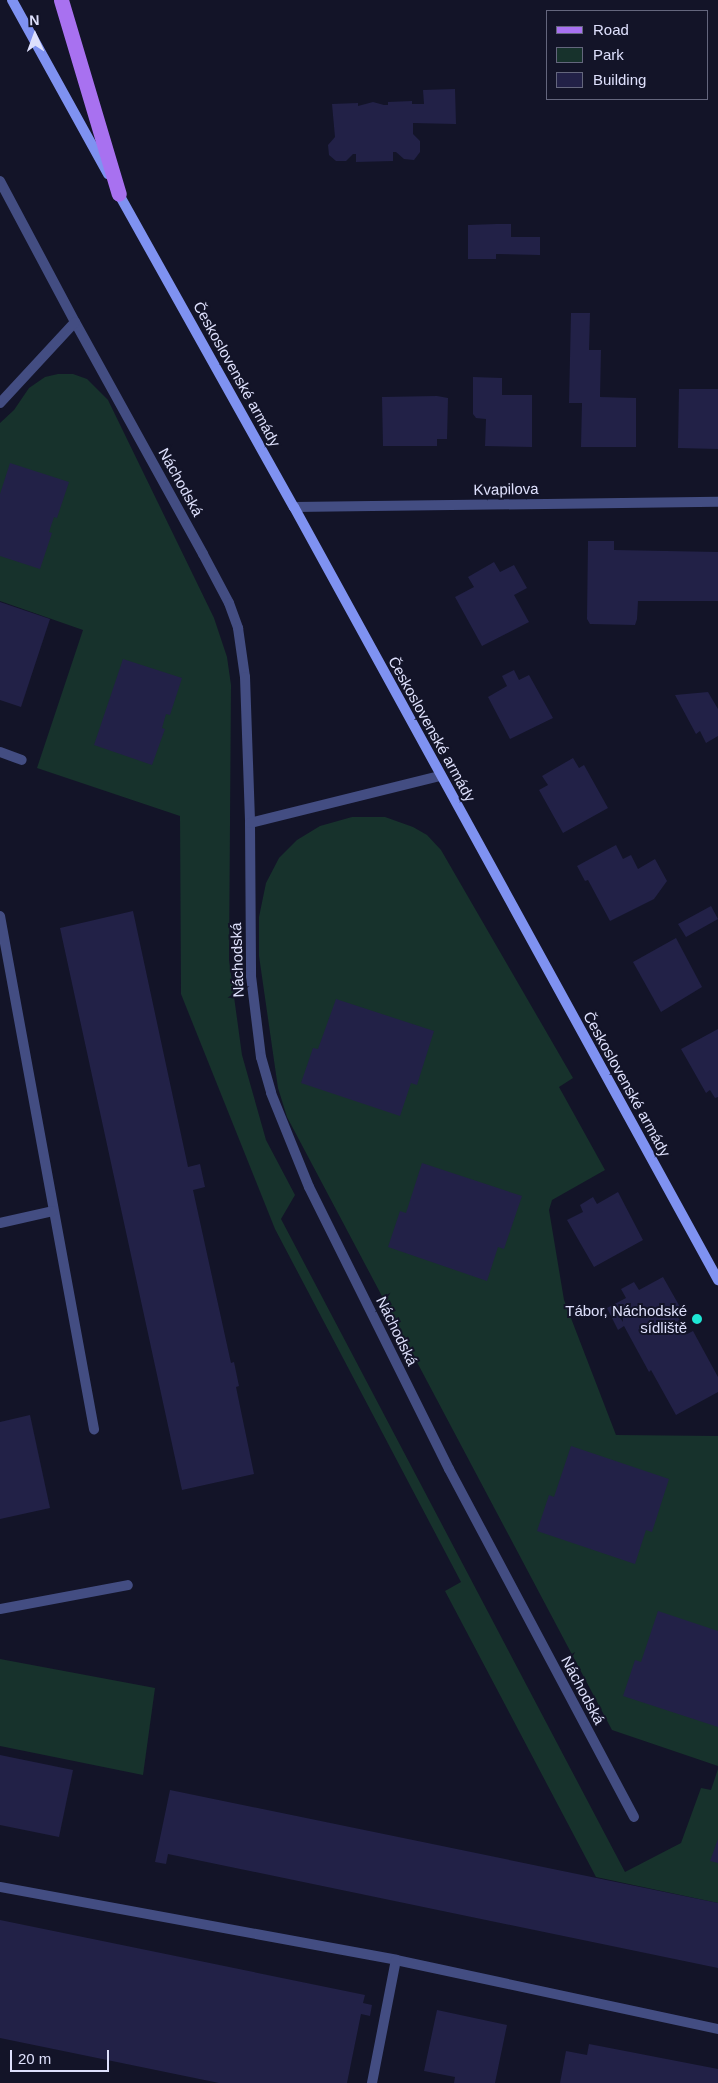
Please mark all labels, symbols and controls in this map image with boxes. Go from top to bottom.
north arrow [10,10,60,60]
legend [546,10,708,100]
text: N [29,12,40,28]
text: Road [593,21,629,38]
text: Park [593,46,624,63]
text: Building [593,71,646,88]
street label: Československé armády [190,298,284,450]
street label: Náchodská [155,445,207,519]
street label: Kvapilova [473,479,539,499]
street label: Československé armády [385,653,479,805]
street label: Náchodská [227,922,247,998]
street label: Československé armády [580,1008,674,1160]
street label: Náchodská [372,1293,422,1369]
place label: Tábor, Náchodské sídliště [565,1301,687,1336]
marker: Tábor, Náchodské sídliště [691,1313,703,1325]
street label: Náchodská [557,1653,609,1727]
scale bar [12,2040,111,2072]
text: 20 m [18,2050,51,2067]

